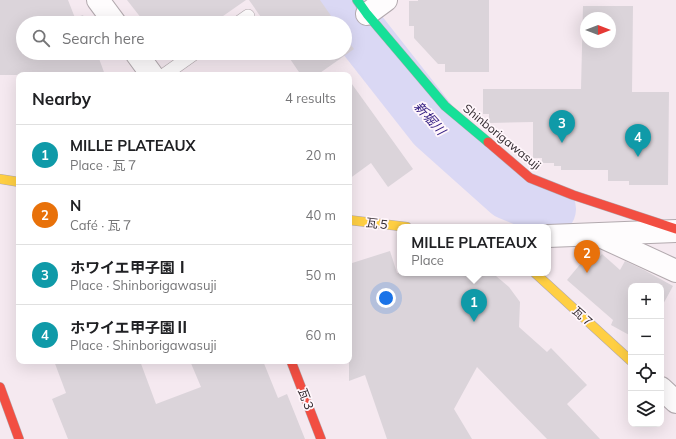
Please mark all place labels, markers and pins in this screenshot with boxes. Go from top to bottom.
pin: 3 [549,110,575,143]
pin: 4 [625,124,651,157]
pin: 2 [574,240,600,273]
pin: 1 [461,289,487,322]

